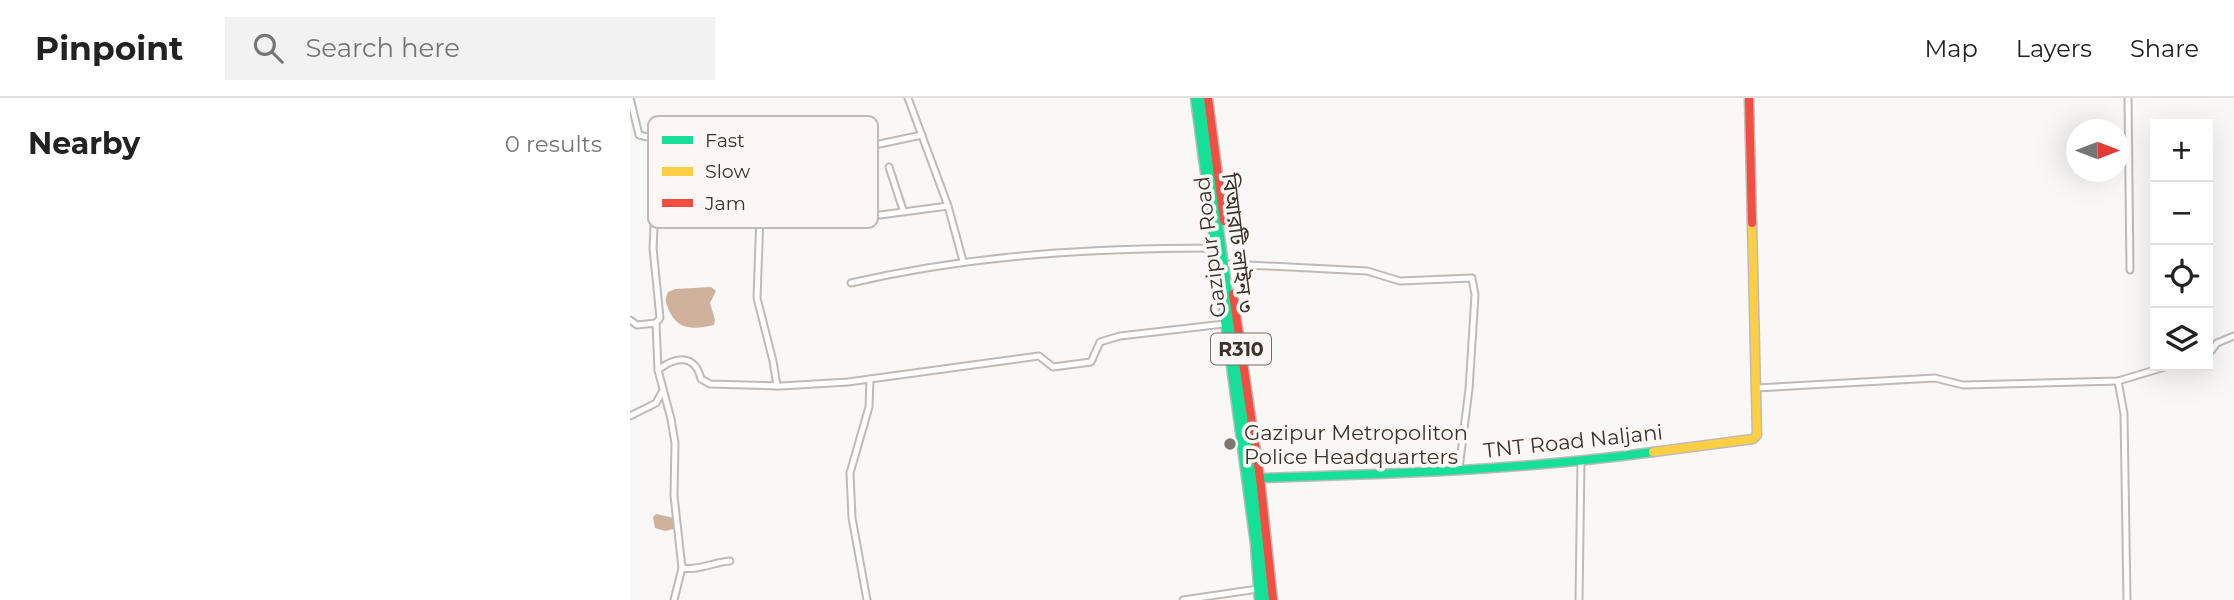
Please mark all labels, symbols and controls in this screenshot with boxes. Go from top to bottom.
search box [225,17,715,80]
text: Pinpoint [35,28,183,68]
icon: search [249,29,287,67]
text: Search here [305,32,460,64]
text: Map [1924,34,1978,63]
text: Layers [2016,34,2092,63]
text: Share [2130,34,2199,63]
legend [648,116,878,228]
north arrow [2066,119,2129,182]
map controls [2150,119,2213,371]
button: + [2150,119,2213,182]
text: Nearby [28,125,140,162]
text: Fast [705,129,745,152]
text: 0 results [505,130,602,158]
text: Slow [705,160,750,183]
street label: বিআরটি লাইন ৩ [1217,171,1259,314]
street label: Gazipur Road [1189,175,1231,319]
button: − [2150,182,2213,245]
text: Jam [704,192,746,215]
button: locate [2150,245,2213,308]
button: layers [2150,308,2213,371]
road number: R310 [1211,333,1271,364]
street label: TNT Road Naljani [1482,419,1664,463]
place label: Gazipur Metropoliton Police Headquarters [1244,420,1468,469]
marker: Gazipur Metropoliton Police Headquarters [1222,436,1238,452]

